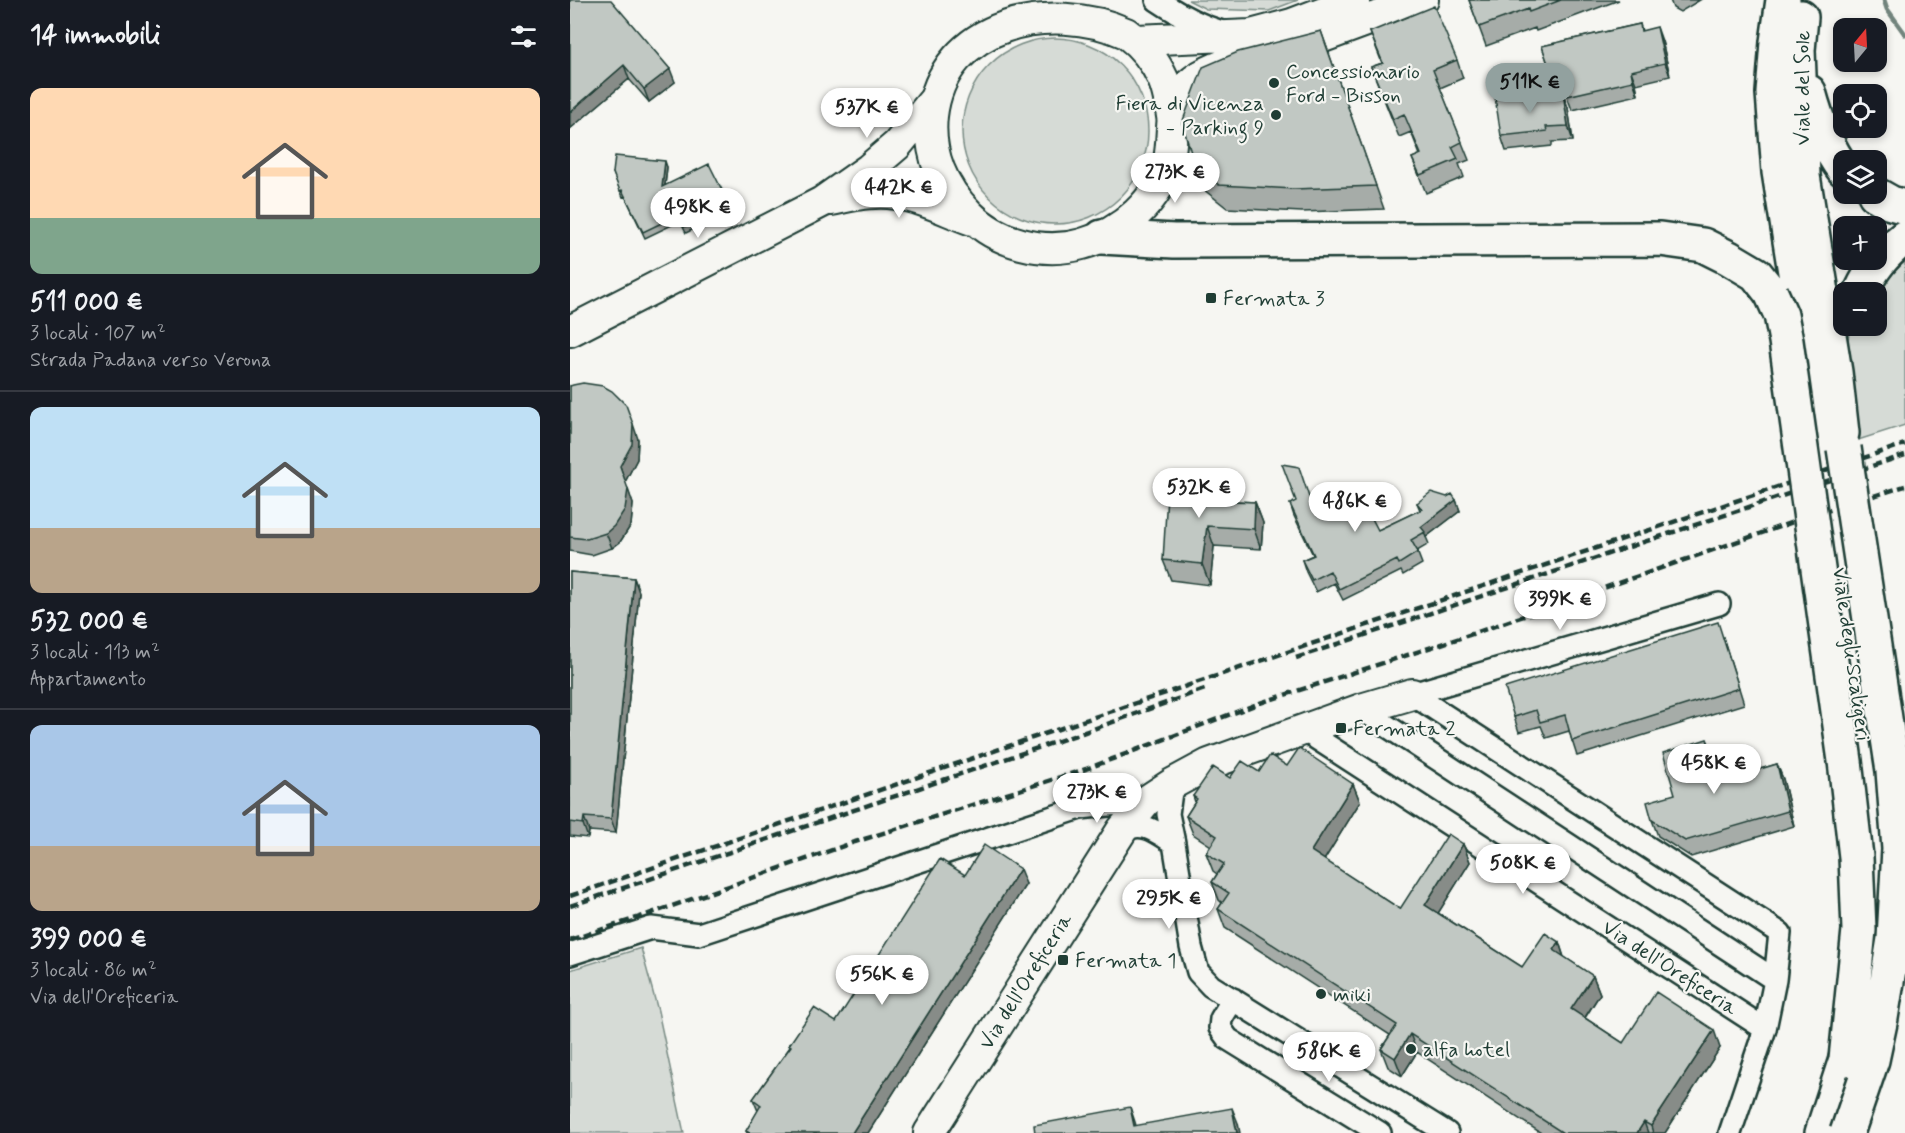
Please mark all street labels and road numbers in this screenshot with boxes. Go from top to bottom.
street label: Viale del Sole [1789,30,1817,145]
street label: Viale degli Scaligeri [1825,566,1877,743]
street label: Via dell'Oreficeria [973,908,1079,1055]
street label: Via dell'Oreficeria [1597,914,1743,1022]

